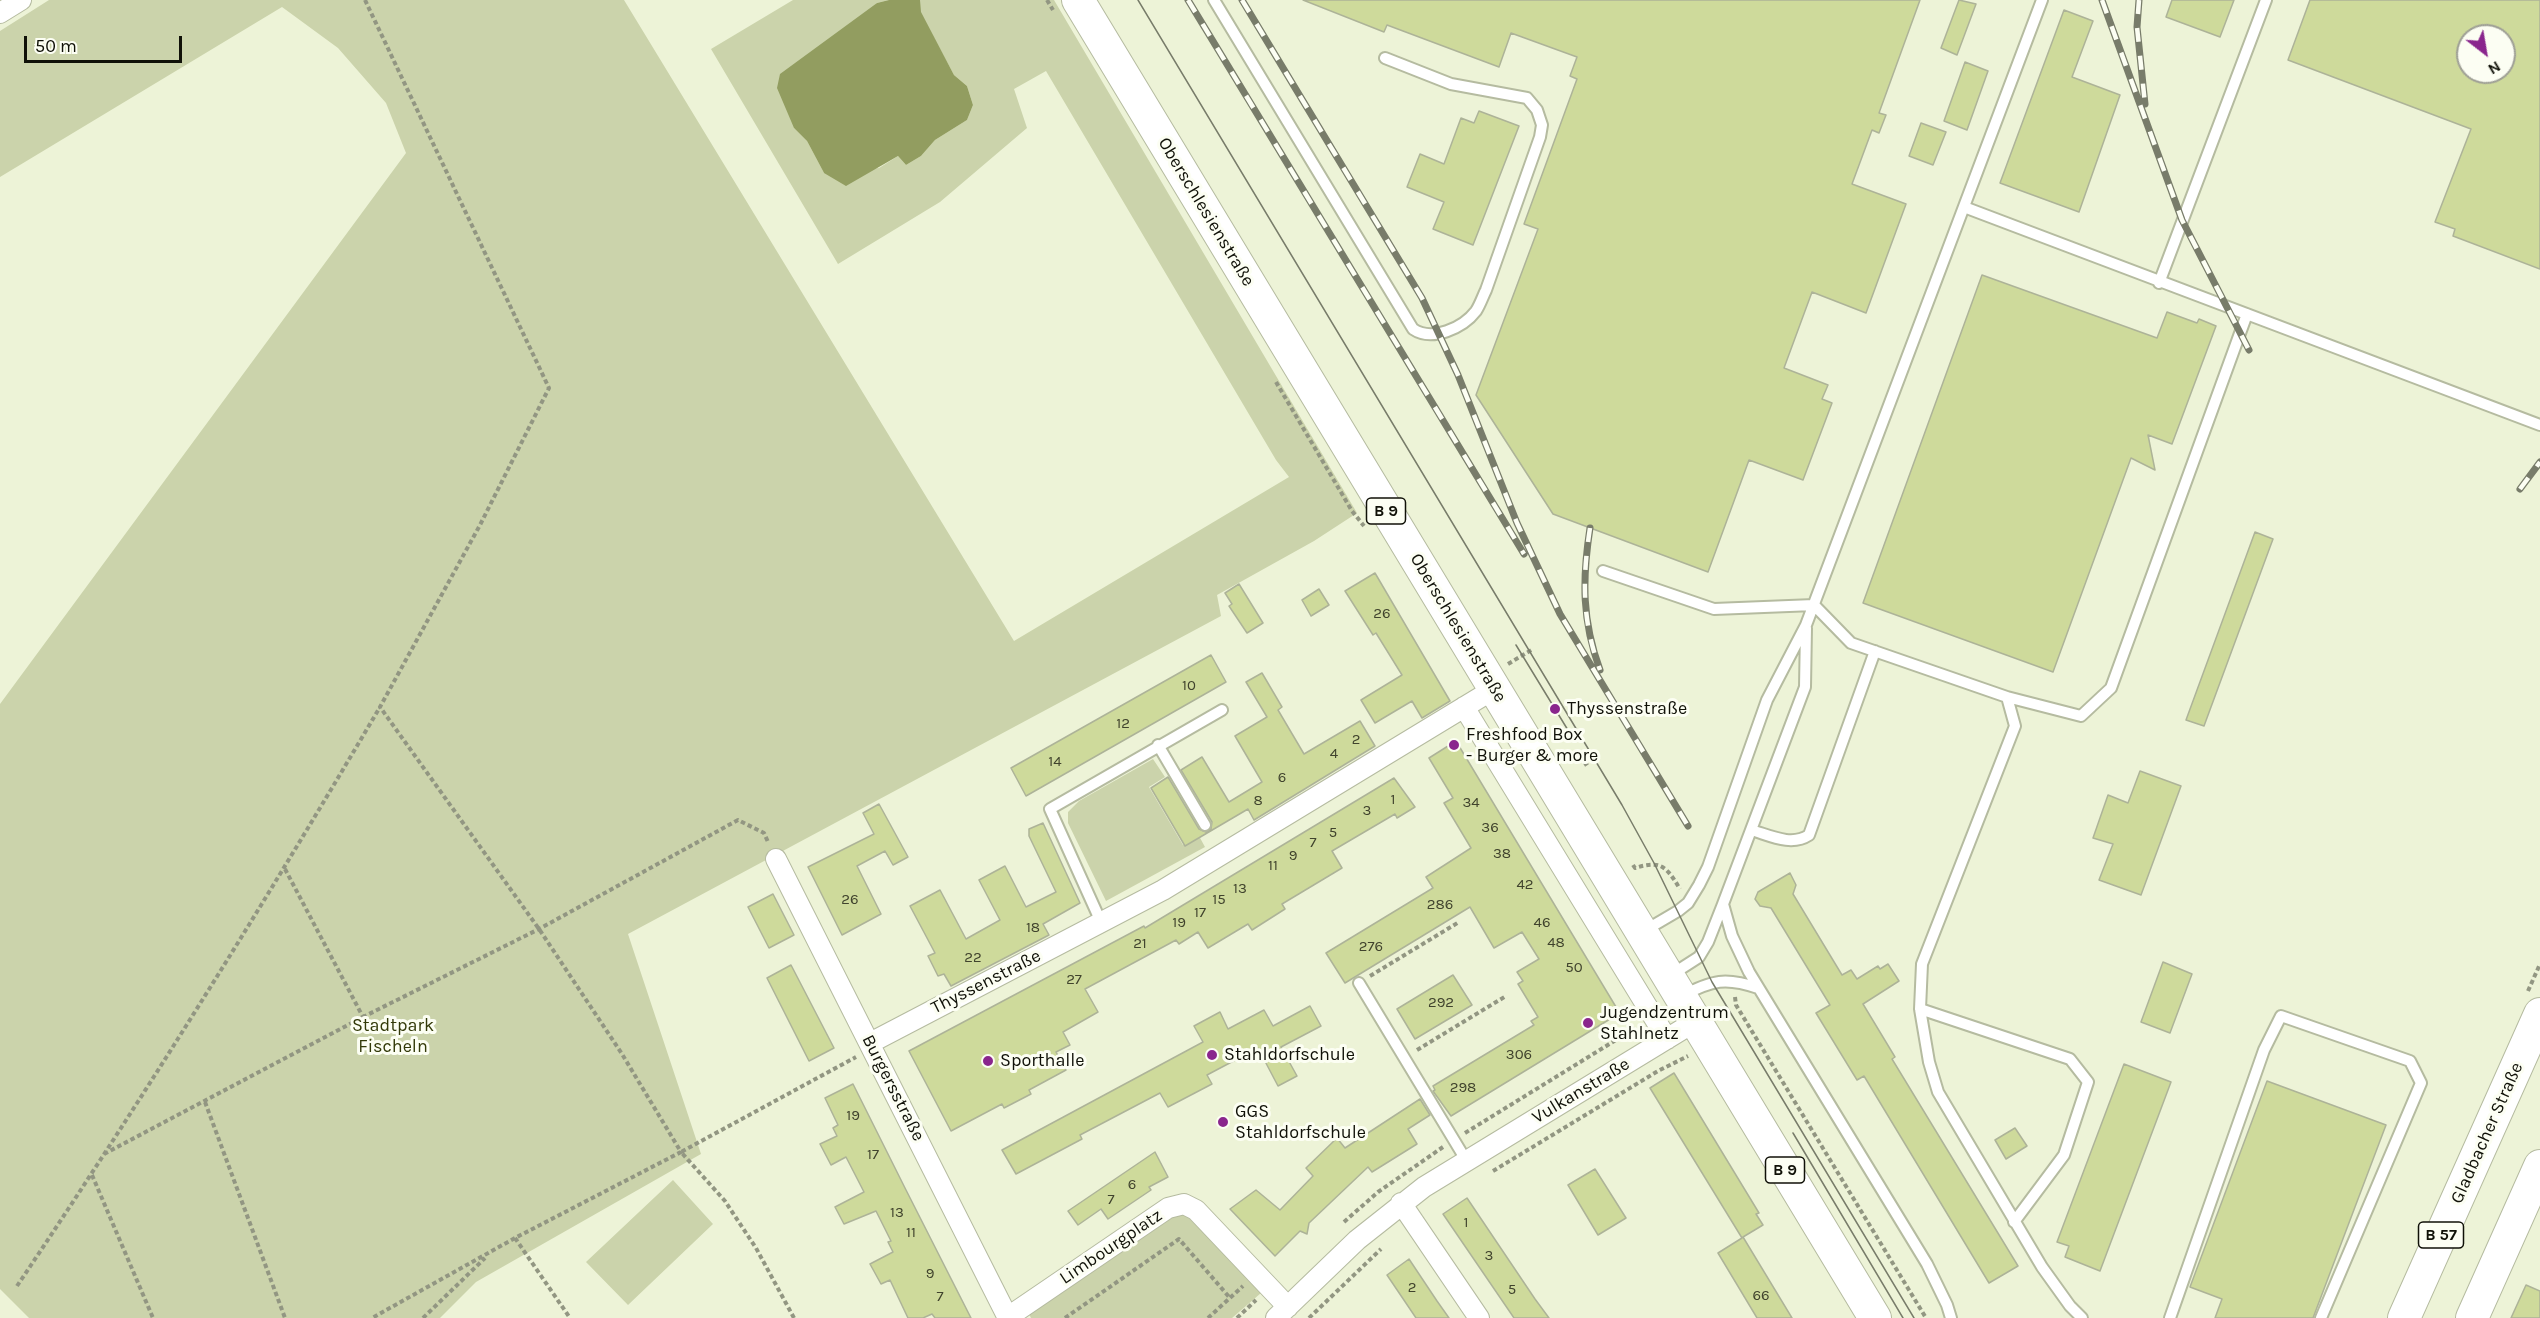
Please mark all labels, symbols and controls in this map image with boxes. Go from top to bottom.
scale bar [27,24,184,62]
north arrow [2456,24,2516,84]
text: 50 m [35,35,77,57]
text: N [2485,57,2504,79]
street label: Oberschlesienstraße [1153,134,1259,290]
road number: B 9 [1366,498,1406,524]
street label: Oberschlesienstraße [1405,550,1511,706]
house number: 26 [1373,605,1391,623]
house number: 10 [1182,677,1196,695]
place label: Thyssenstraße [1567,698,1687,720]
marker: Thyssenstraße [1548,702,1562,716]
house number: 12 [1116,715,1130,733]
place label: Freshfood Box - Burger & more [1466,724,1598,766]
house number: 2 [1352,731,1360,749]
marker: Freshfood Box - Burger & more [1447,738,1461,752]
house number: 4 [1330,745,1338,763]
house number: 14 [1048,753,1062,771]
house number: 6 [1278,769,1286,787]
house number: 1 [1391,791,1395,809]
house number: 8 [1253,792,1263,810]
house number: 34 [1462,794,1480,812]
house number: 3 [1363,802,1371,820]
house number: 36 [1481,819,1499,837]
house number: 5 [1329,824,1337,842]
house number: 7 [1309,834,1317,852]
house number: 38 [1493,845,1511,863]
house number: 9 [1289,847,1297,865]
house number: 11 [1268,857,1278,875]
house number: 42 [1516,876,1534,894]
house number: 13 [1233,880,1247,898]
house number: 26 [841,891,859,909]
house number: 15 [1212,891,1226,909]
house number: 286 [1427,896,1453,914]
house number: 17 [1194,904,1206,922]
house number: 19 [1172,914,1186,932]
house number: 46 [1534,914,1550,932]
house number: 18 [1026,919,1040,937]
house number: 48 [1547,934,1565,952]
house number: 21 [1133,935,1147,953]
house number: 276 [1359,938,1383,956]
street label: Thyssenstraße [928,945,1044,1019]
house number: 22 [964,949,982,967]
house number: 50 [1565,959,1583,977]
house number: 27 [1066,971,1082,989]
house number: 292 [1428,994,1454,1012]
place label: Jugendzentrum Stahlnetz [1600,1002,1729,1044]
park label: Stadtpark Fischeln [352,1015,434,1058]
marker: Jugendzentrum Stahlnetz [1581,1016,1595,1030]
street label: Burgersstraße [857,1031,929,1145]
place label: Stahldorfschule [1224,1044,1355,1066]
house number: 306 [1506,1046,1532,1064]
marker: Stahldorfschule [1205,1048,1219,1062]
place label: Sporthalle [1000,1050,1085,1072]
street label: Vulkanstraße [1528,1053,1634,1129]
marker: Sporthalle [981,1054,995,1068]
street label: Gladbacher Straße [2446,1059,2528,1207]
house number: 298 [1450,1079,1476,1097]
place label: GGS Stahldorfschule [1235,1101,1366,1144]
house number: 19 [846,1107,860,1125]
marker: GGS Stahldorfschule [1216,1115,1230,1129]
house number: 17 [867,1146,879,1164]
road number: B 9 [1766,1157,1804,1183]
house number: 6 [1128,1176,1136,1194]
house number: 7 [1107,1191,1115,1209]
house number: 13 [890,1204,904,1222]
street label: Limbourgplatz [1056,1205,1166,1289]
house number: 1 [1464,1214,1468,1232]
road number: B 57 [2418,1222,2464,1248]
house number: 11 [906,1224,916,1242]
house number: 3 [1485,1247,1493,1265]
house number: 9 [926,1265,934,1283]
house number: 2 [1408,1279,1416,1297]
house number: 5 [1508,1281,1516,1299]
house number: 66 [1752,1287,1770,1305]
house number: 7 [936,1288,944,1306]

